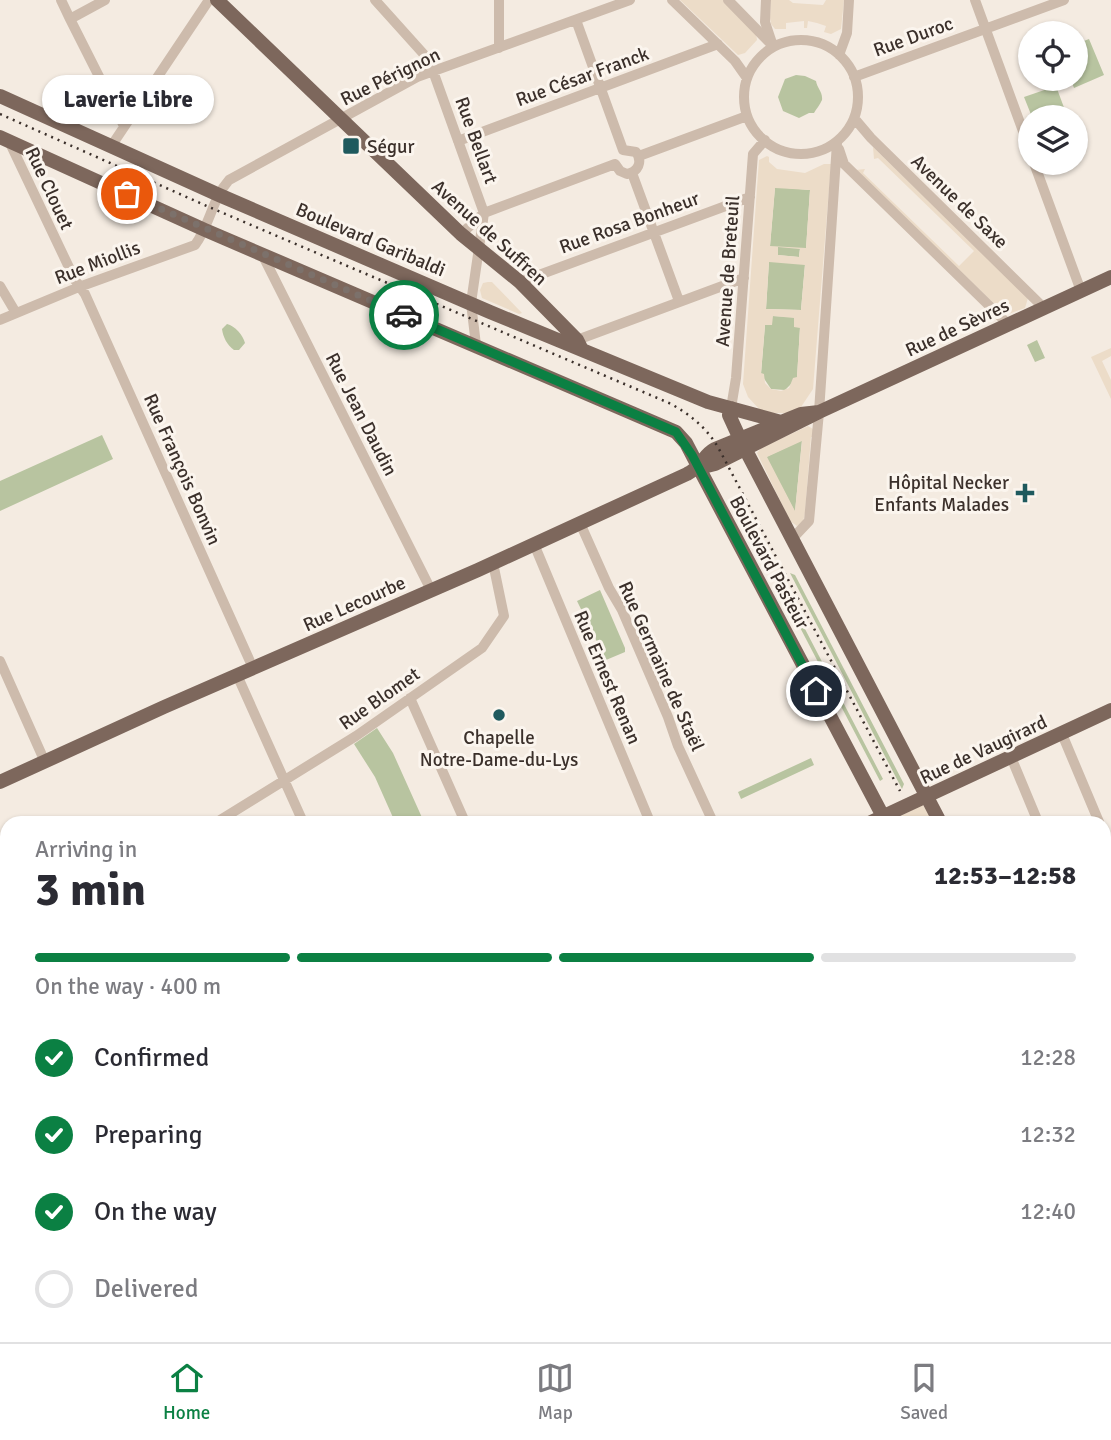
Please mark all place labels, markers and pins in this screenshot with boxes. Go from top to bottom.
callout: Laverie Libre [41,75,213,124]
place label: Ségur [367,135,414,159]
marker: Ségur [341,136,361,156]
pin [97,164,157,224]
place label: Hôpital Necker Enfants Malades [874,471,1009,517]
marker: Hôpital Necker Enfants Malades [1015,483,1035,503]
pin [786,661,846,721]
marker: Chapelle Notre-Dame-du-Lys [491,707,507,723]
place label: Chapelle Notre-Dame-du-Lys [420,726,578,772]

